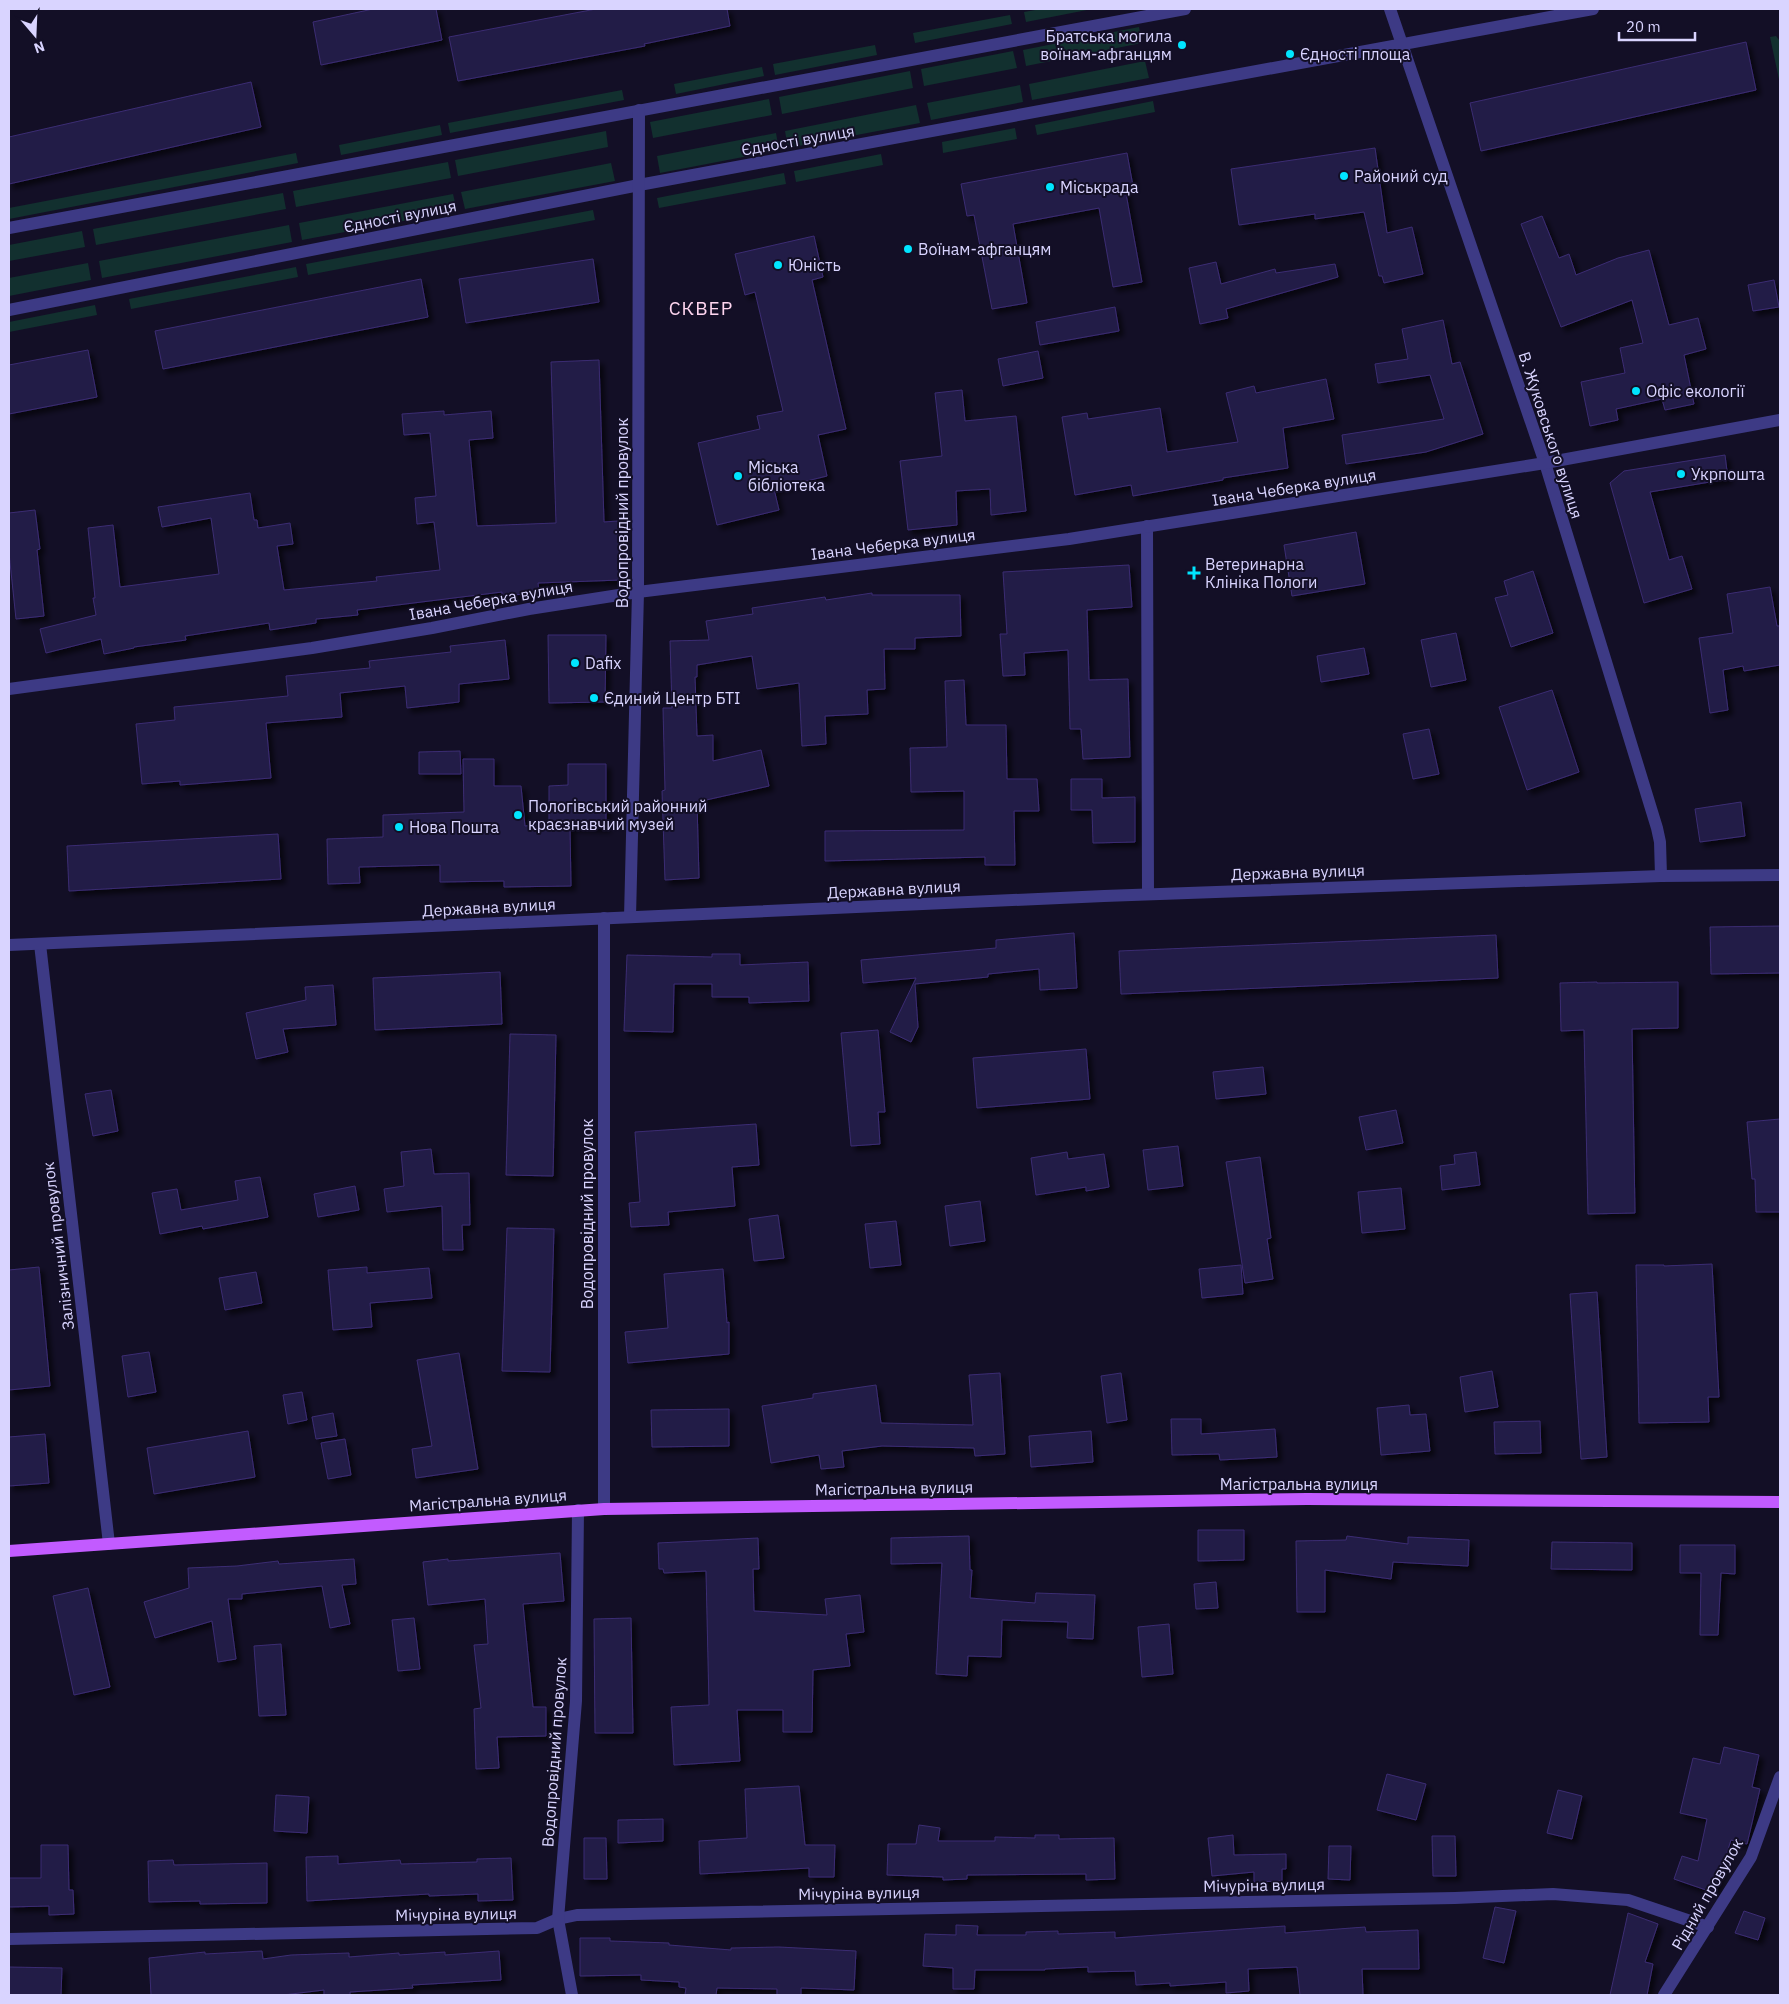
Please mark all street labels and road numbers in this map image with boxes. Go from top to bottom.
street label: Єдності вулиця [740,120,856,160]
street label: Єдності вулиця [342,195,458,237]
street label: В. Жуковського вулиця [1515,349,1587,521]
street label: Водопровідний провулок [612,418,632,608]
street label: Івана Чеберка вулиця [1211,464,1377,510]
street label: Івана Чеберка вулиця [809,524,977,564]
street label: Івана Чеберка вулиця [408,576,574,624]
street label: Державна вулиця [1231,860,1365,884]
street label: Державна вулиця [827,876,961,902]
street label: Державна вулиця [422,894,556,920]
street label: Водопровідний провулок [577,1119,597,1309]
street label: Залізничний провулок [38,1161,78,1331]
street label: Магістральна вулиця [1220,1474,1378,1494]
street label: Магістральна вулиця [815,1477,973,1499]
street label: Магістральна вулиця [408,1485,568,1515]
street label: Водопровідний провулок [537,1656,571,1848]
street label: Рідний провулок [1667,1834,1747,1954]
street label: Мічуріна вулиця [1203,1874,1325,1896]
street label: Мічуріна вулиця [798,1882,920,1904]
street label: Мічуріна вулиця [395,1903,517,1925]

